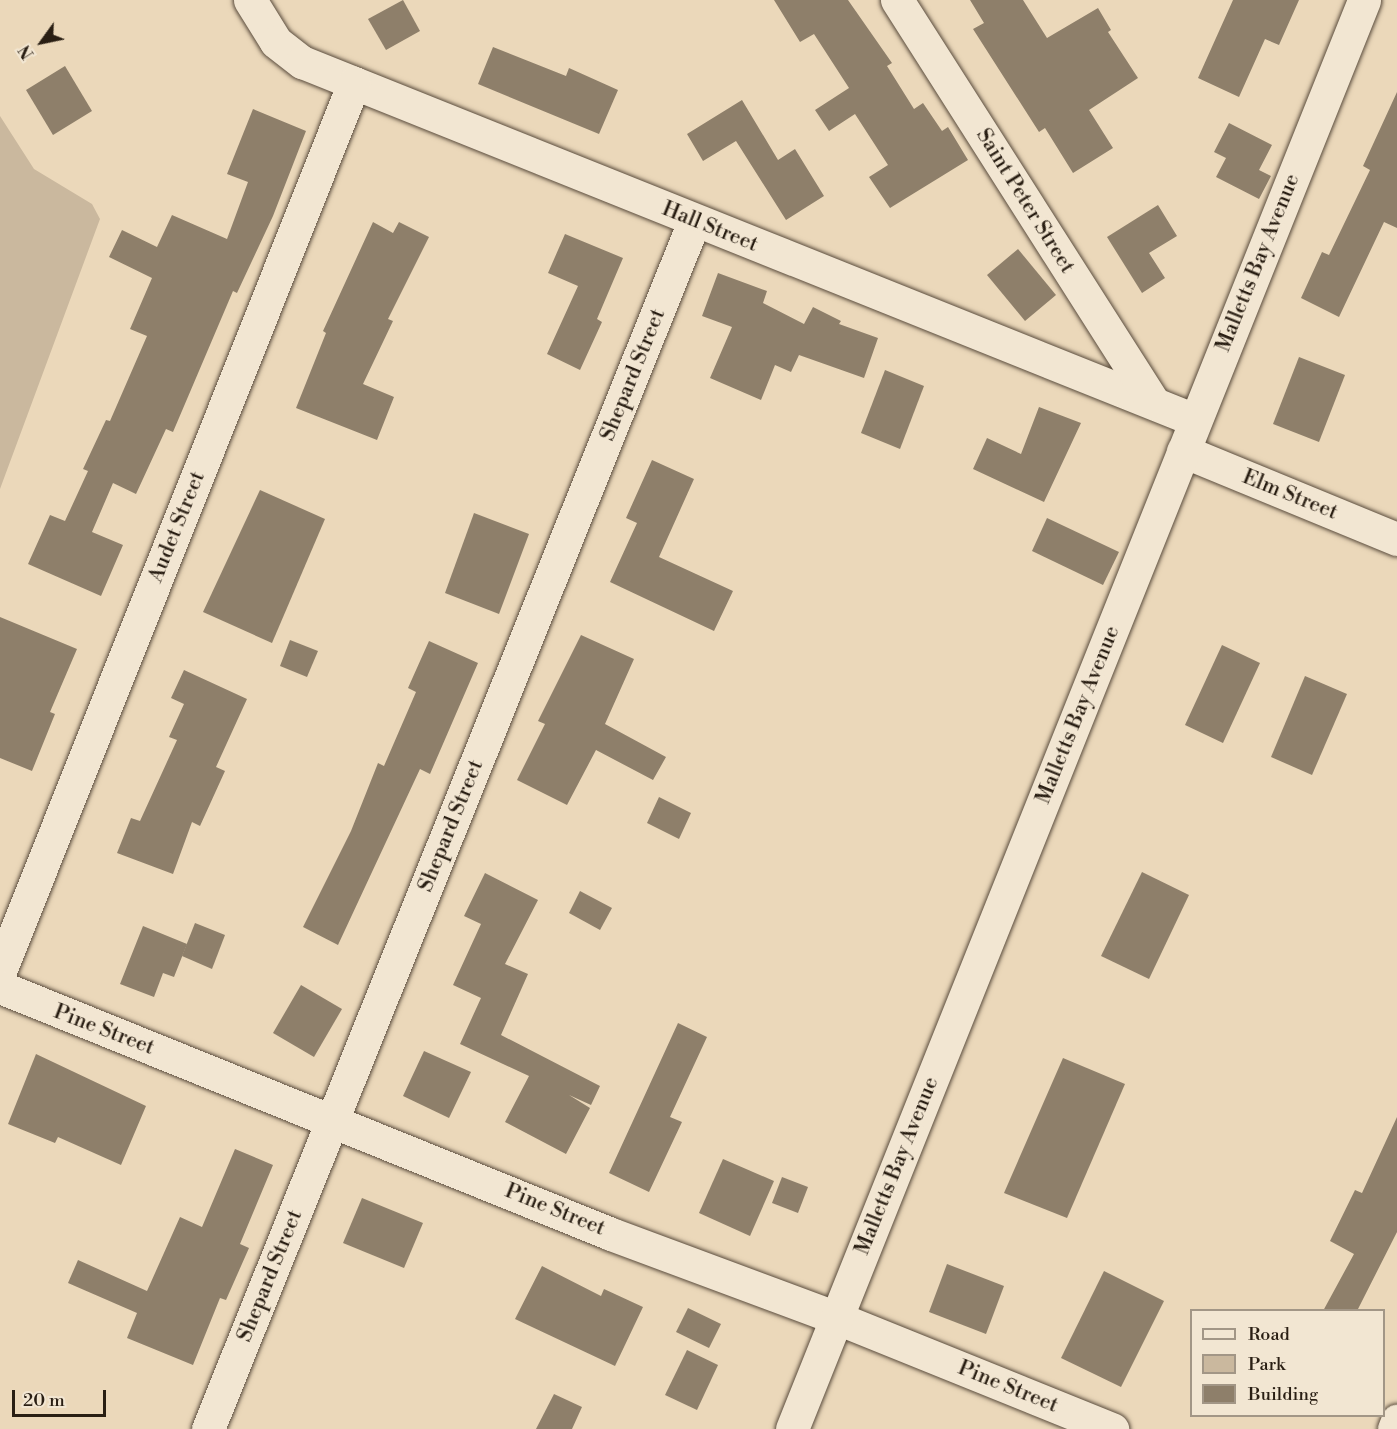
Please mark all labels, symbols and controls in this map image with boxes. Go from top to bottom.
north arrow [12,12,72,72]
text: N [15,41,39,63]
street label: Saint Peter Street [970,124,1080,278]
street label: Malletts Bay Avenue [1211,170,1305,356]
street label: Hall Street [658,196,762,258]
street label: Shepard Street [595,305,671,445]
street label: Elm Street [1239,464,1341,526]
street label: Audet Street [143,468,211,586]
street label: Malletts Bay Avenue [1031,622,1125,808]
street label: Shepard Street [413,756,489,896]
street label: Pine Street [50,999,158,1061]
street label: Malletts Bay Avenue [850,1073,944,1259]
street label: Pine Street [501,1179,609,1241]
street label: Shepard Street [232,1206,308,1346]
legend [1190,1309,1385,1417]
text: Road [1248,1323,1290,1346]
text: Park [1248,1353,1285,1376]
street label: Pine Street [954,1356,1062,1418]
scale bar [15,1378,110,1416]
text: Building [1248,1383,1318,1406]
text: 20 m [23,1389,65,1412]

